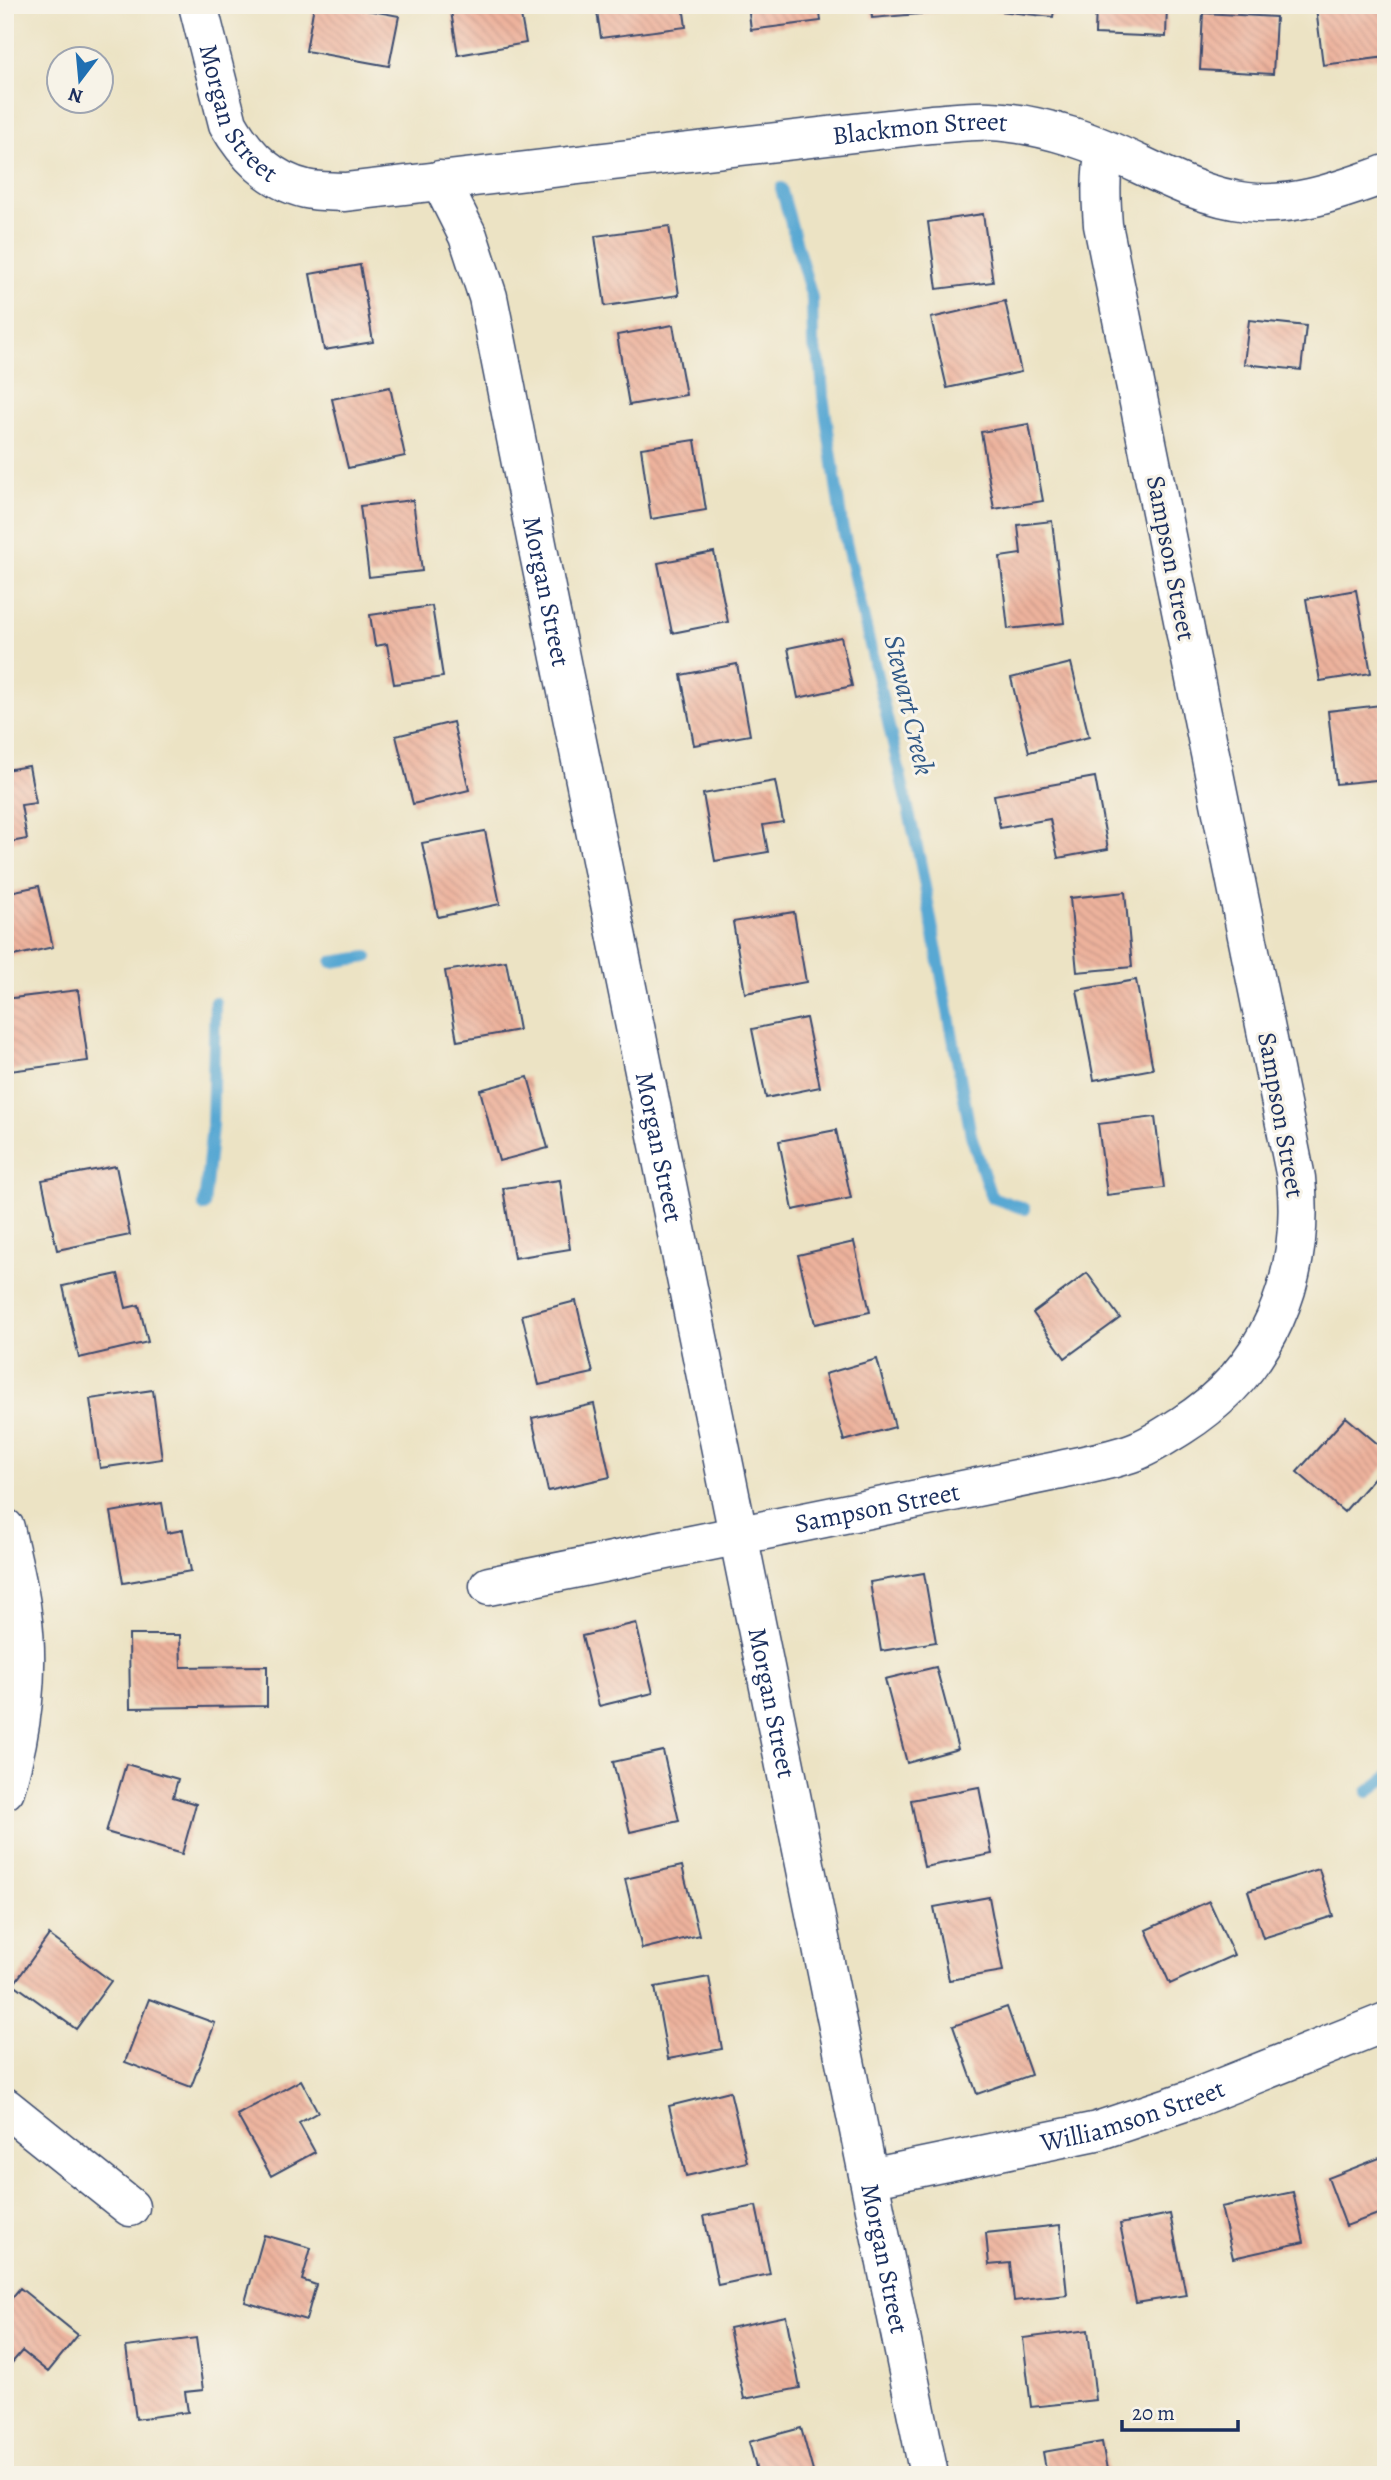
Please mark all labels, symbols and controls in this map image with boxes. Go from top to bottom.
street label: Morgan Street [191,40,285,191]
north arrow [46,46,116,116]
text: N [65,81,86,110]
street label: Blackmon Street [830,103,1010,153]
street label: Sampson Street [1138,472,1204,644]
street label: Morgan Street [514,513,579,670]
water label: Stewart Creek [874,631,944,779]
street label: Sampson Street [1249,1029,1313,1201]
street label: Morgan Street [627,1069,692,1226]
street label: Sampson Street [792,1473,963,1541]
street label: Morgan Street [740,1624,805,1781]
street label: Williamson Street [1036,2070,1230,2160]
street label: Morgan Street [853,2180,917,2337]
scale bar [1122,2389,1237,2433]
text: 20 m [1132,2399,1175,2427]

